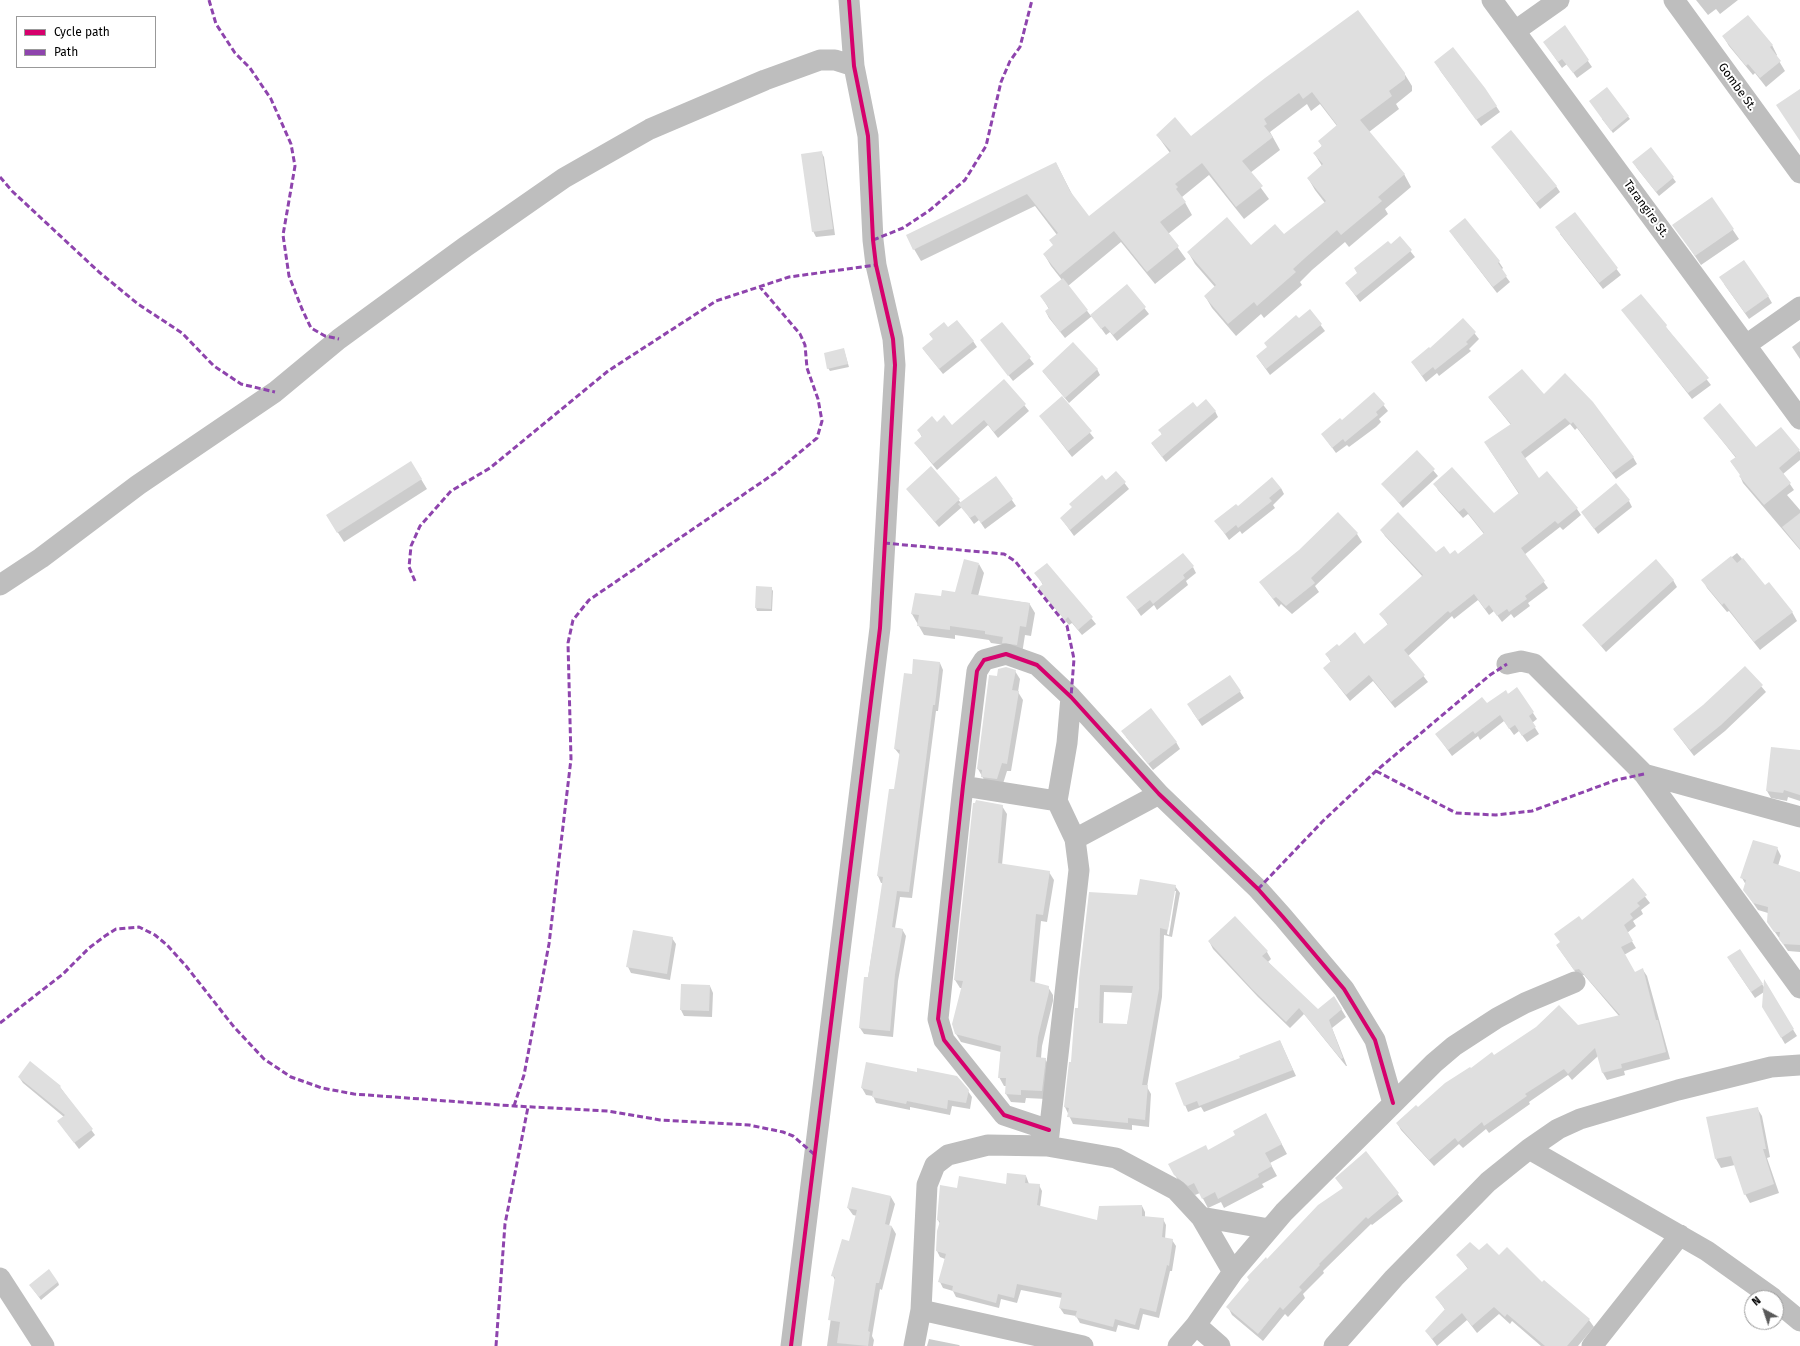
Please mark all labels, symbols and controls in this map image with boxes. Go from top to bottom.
legend [16,16,156,68]
text: Cycle path [54,25,110,39]
text: Path [54,45,78,59]
street label: Gombe St. [1715,60,1759,114]
street label: Tarangire St. [1620,178,1672,240]
north arrow [1744,1290,1784,1330]
text: N [1750,1294,1764,1309]

